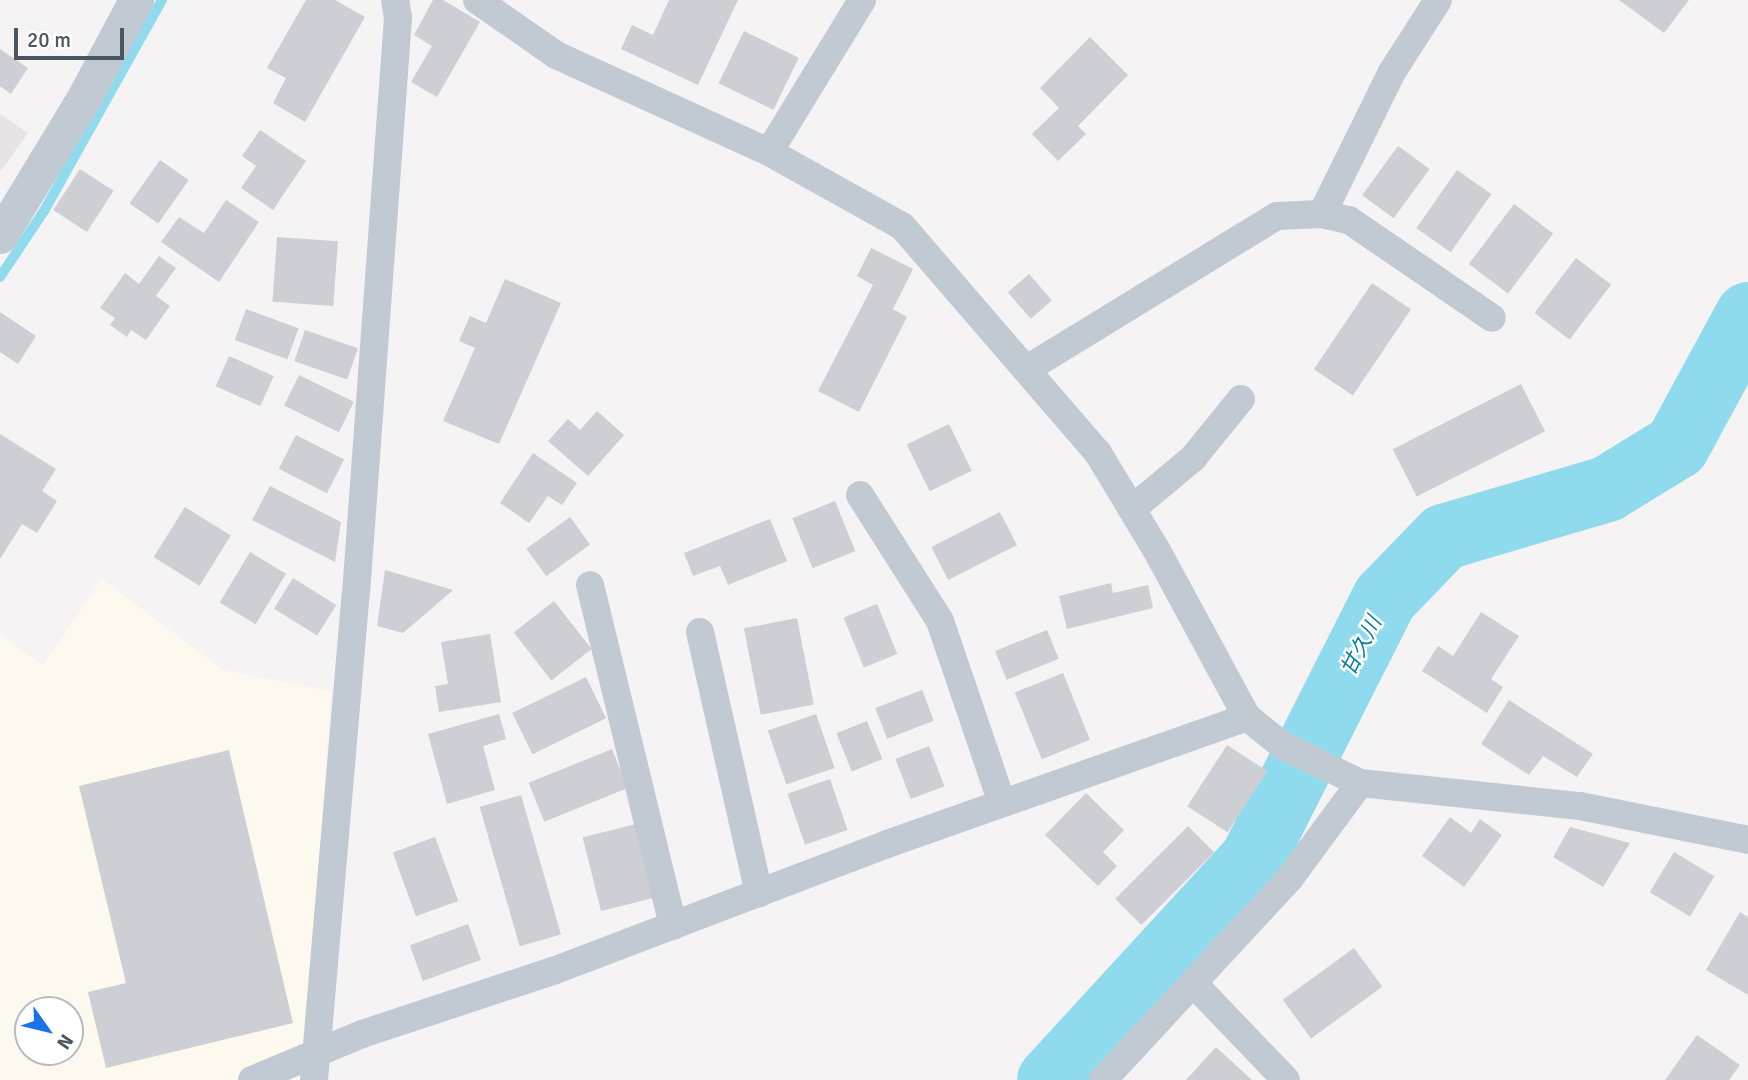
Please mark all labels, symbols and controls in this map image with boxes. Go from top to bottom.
scale bar [18,14,128,58]
text: 20 m [27,27,71,53]
water label: 甘久川 [1335,612,1387,680]
north arrow [14,996,84,1066]
text: N [51,1029,78,1054]

